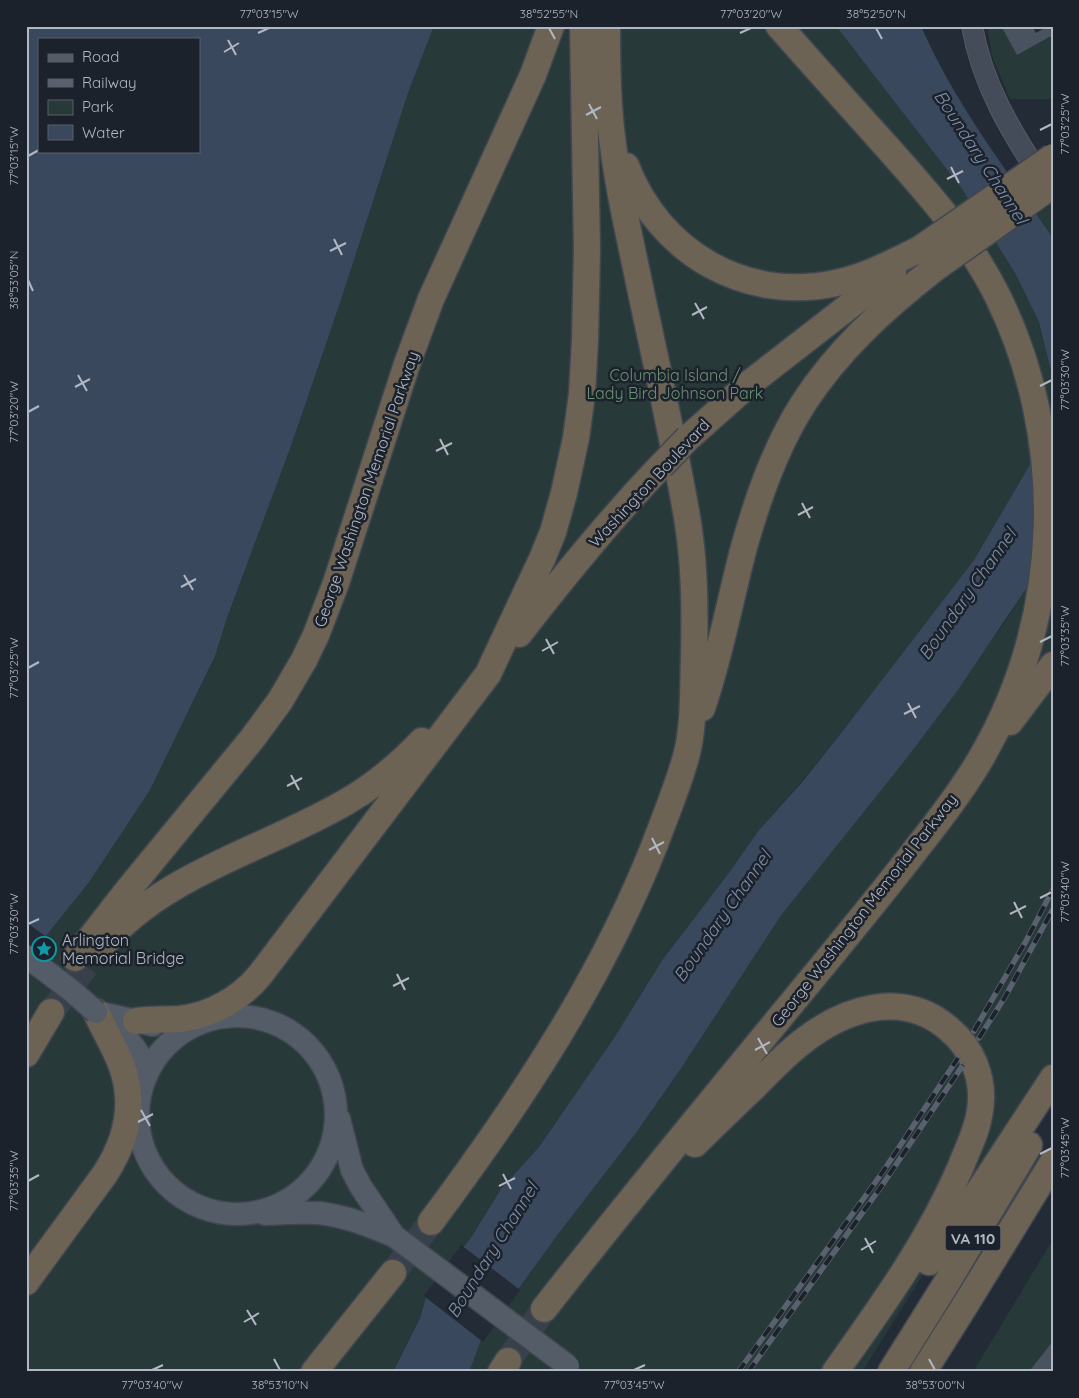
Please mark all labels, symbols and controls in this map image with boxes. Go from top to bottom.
text: 77°03'15"W [239,6,299,21]
text: 38°52'55"N [520,6,578,21]
text: 77°03'20"W [720,6,782,21]
text: 38°52'50"N [846,6,906,21]
legend [38,38,200,152]
text: Road [82,47,119,66]
text: Railway [82,73,137,92]
water label: Boundary Channel [929,86,1034,230]
text: 77°03'25"W [1057,93,1072,155]
text: Park [82,97,114,116]
text: Water [82,123,125,142]
text: 77°03'15"W [6,126,21,186]
text: 38°53'05"N [6,251,21,309]
street label: George Washington Memorial Parkway [309,348,423,630]
text: 77°03'30"W [1057,349,1072,411]
park label: Columbia Island / Lady Bird Johnson Park [587,365,763,403]
text: 77°03'20"W [6,381,21,443]
street label: Washington Boulevard [584,415,714,551]
water label: Boundary Channel [913,522,1022,664]
text: 77°03'35"W [1057,605,1072,667]
text: 77°03'25"W [6,637,21,699]
street label: George Washington Memorial Parkway [767,789,961,1031]
water label: Boundary Channel [668,844,777,986]
text: 77°03'40"W [1057,861,1072,923]
text: 77°03'30"W [6,893,21,955]
place label: Arlington Memorial Bridge [62,930,184,968]
place icon: Arlington Memorial Bridge [31,936,57,962]
text: 77°03'45"W [1057,1117,1072,1179]
text: 77°03'35"W [6,1150,21,1212]
water label: Boundary Channel [441,1177,544,1322]
road number: VA 110 [946,1226,1000,1250]
text: 77°03'40"W [121,1377,183,1392]
text: 38°53'10"N [252,1377,308,1392]
text: 77°03'45"W [603,1377,665,1392]
text: 38°53'00"N [905,1377,965,1392]

